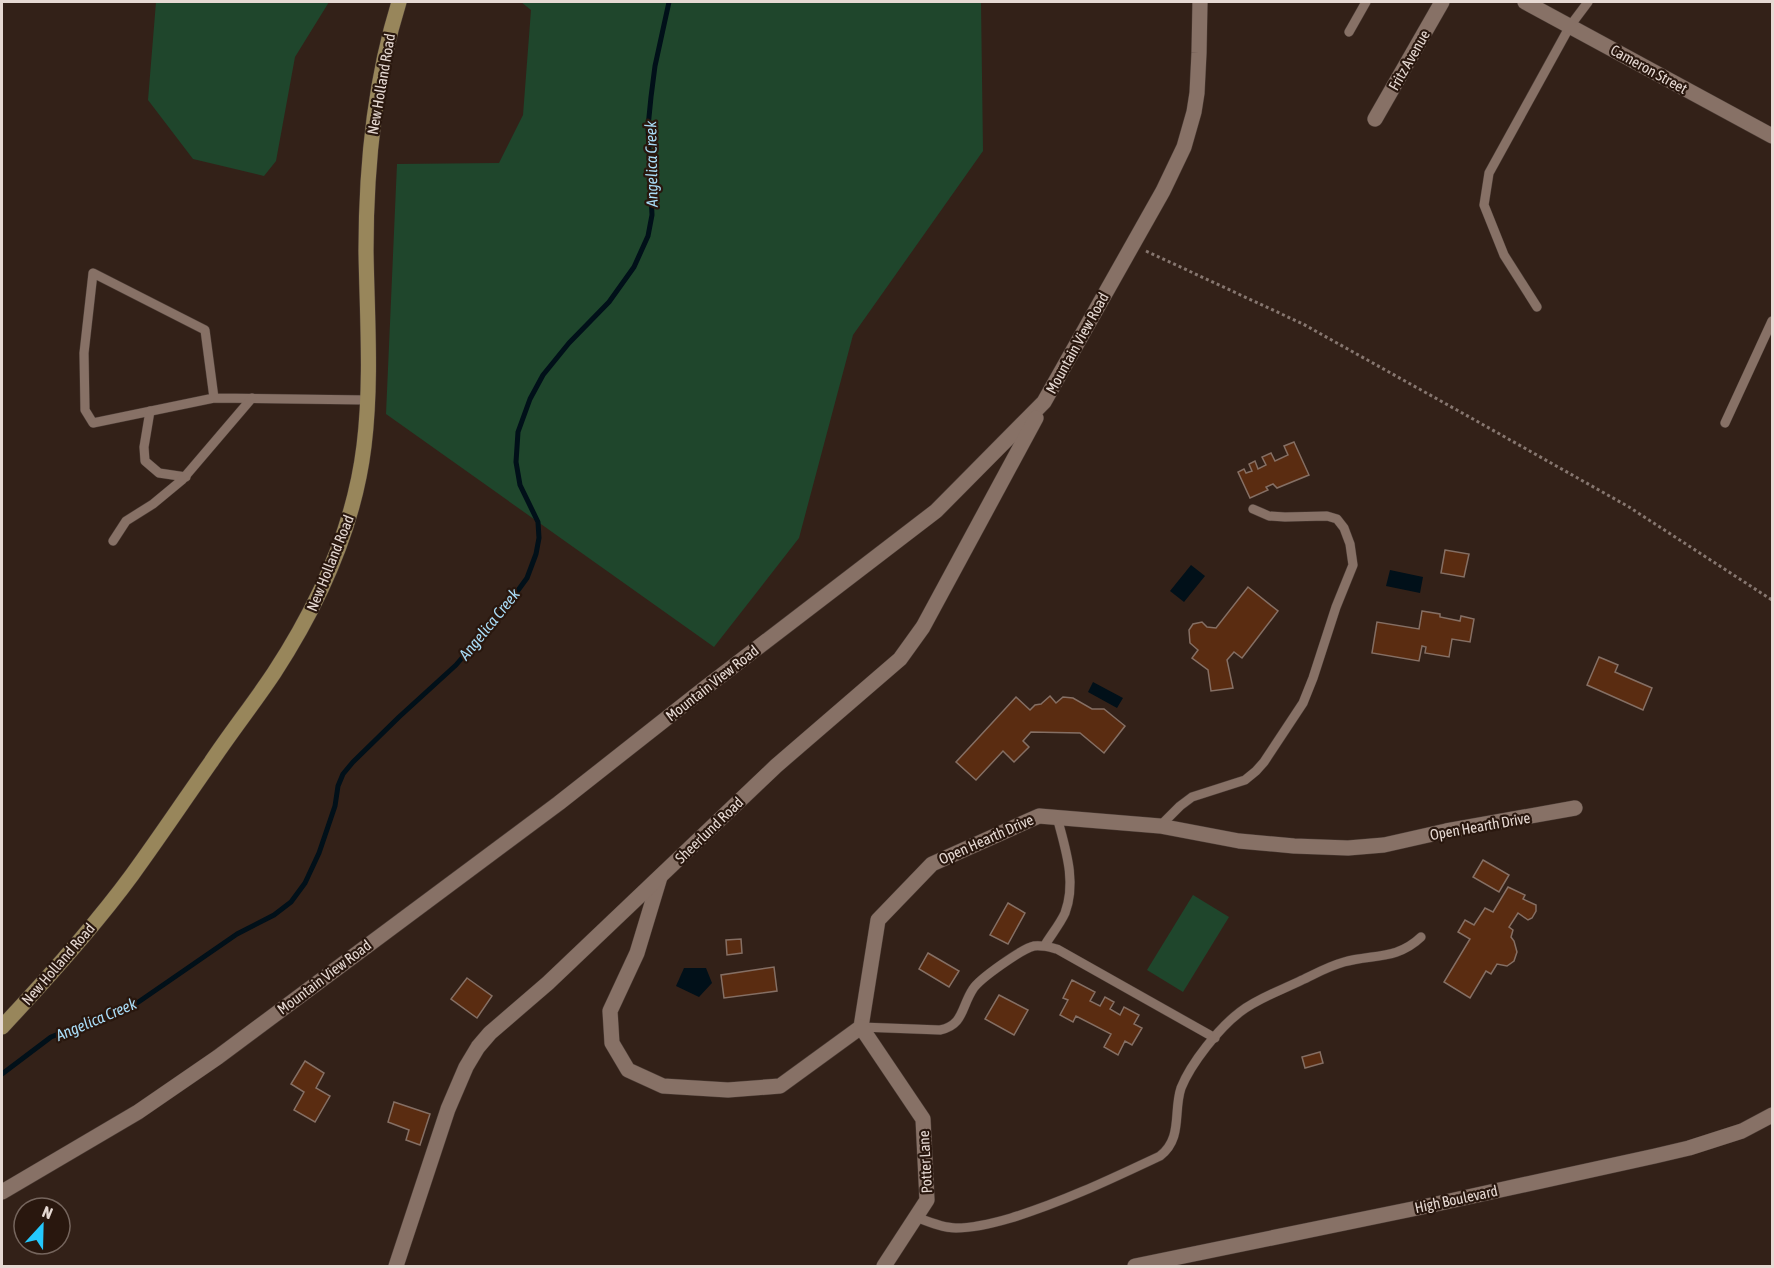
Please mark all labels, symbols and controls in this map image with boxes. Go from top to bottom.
street label: Fritz Avenue [1385,27,1433,93]
street label: New Holland Road [364,32,398,136]
street label: Cameron Street [1608,41,1690,97]
water label: Angelica Creek [641,120,662,208]
street label: Mountain View Road [1042,290,1112,396]
street label: New Holland Road [303,512,357,614]
water label: Angelica Creek [454,584,525,665]
street label: Mountain View Road [662,642,762,724]
street label: Sheerlund Road [672,793,746,867]
street label: Open Hearth Drive [1429,809,1532,843]
street label: Open Hearth Drive [936,811,1036,867]
street label: New Holland Road [18,920,98,1008]
street label: Mountain View Road [274,936,374,1018]
water label: Angelica Creek [52,993,140,1045]
street label: Potter Lane [915,1130,935,1194]
street label: High Boulevard [1413,1182,1499,1216]
north arrow [12,1196,72,1256]
text: N [40,1202,55,1222]

